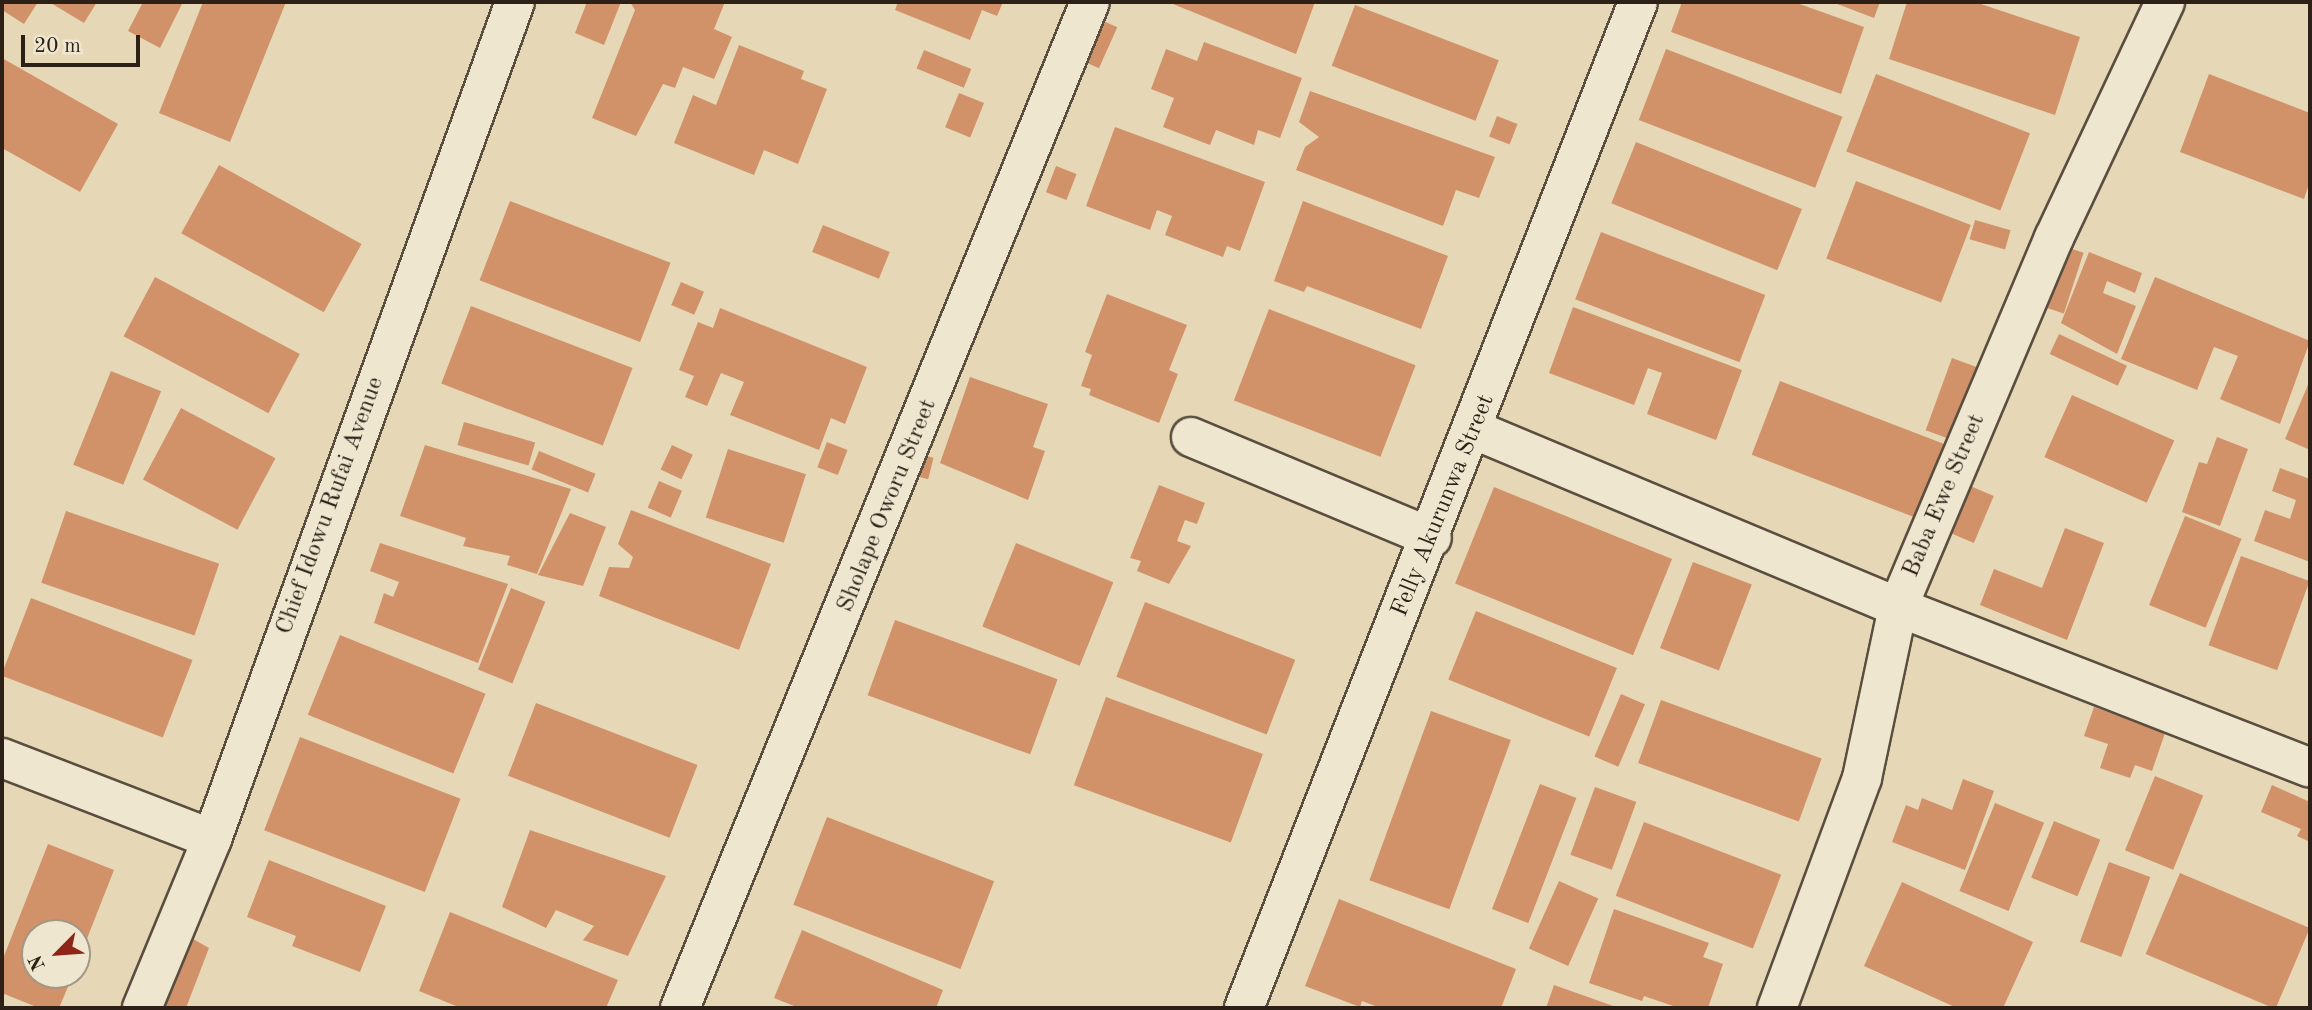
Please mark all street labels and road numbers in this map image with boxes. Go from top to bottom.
street label: Chief Idowu Rufai Avenue [271,373,391,639]
street label: Felly Akurunwa Street [1386,391,1502,621]
street label: Sholape Oworu Street [832,395,944,617]
street label: Baba Ewe Street [1898,410,1992,582]

